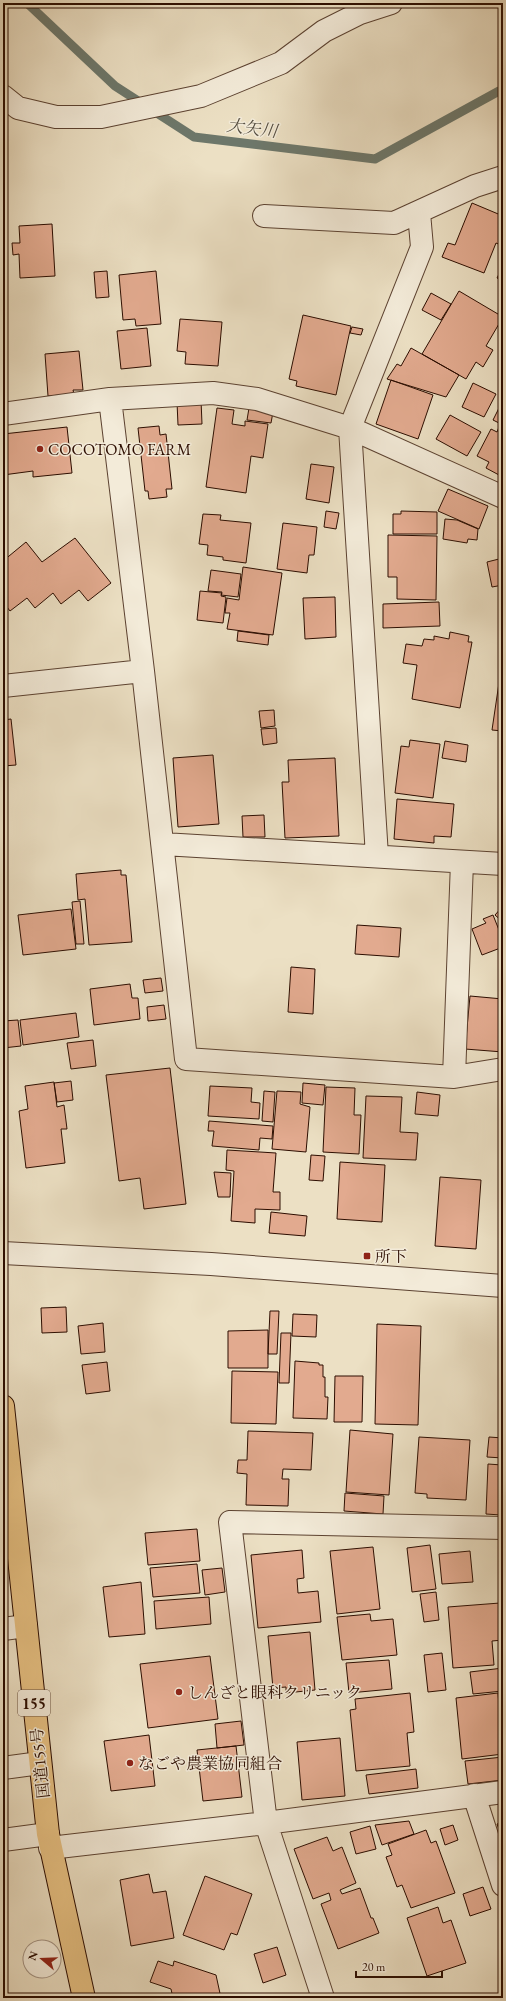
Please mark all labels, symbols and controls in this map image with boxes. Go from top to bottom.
water label: 大矢川 [225,114,281,142]
place label: COCOTOMO FARM [48,439,191,460]
marker: COCOTOMO FARM [35,444,45,454]
place label: 所下 [375,1246,407,1267]
marker: 所下 [362,1251,372,1261]
place label: しんざと眼科クリニック [187,1682,362,1703]
marker: しんざと眼科クリニック [174,1687,184,1697]
road number: 155 [18,1690,50,1716]
street label: 国道155号 [26,1727,54,1799]
place label: なごや農業協同組合 [138,1753,282,1774]
marker: なごや農業協同組合 [125,1758,135,1768]
north arrow [22,1939,62,1979]
text: N [24,1949,41,1962]
scale bar [356,1953,442,1979]
text: 20 m [362,1959,386,1975]

